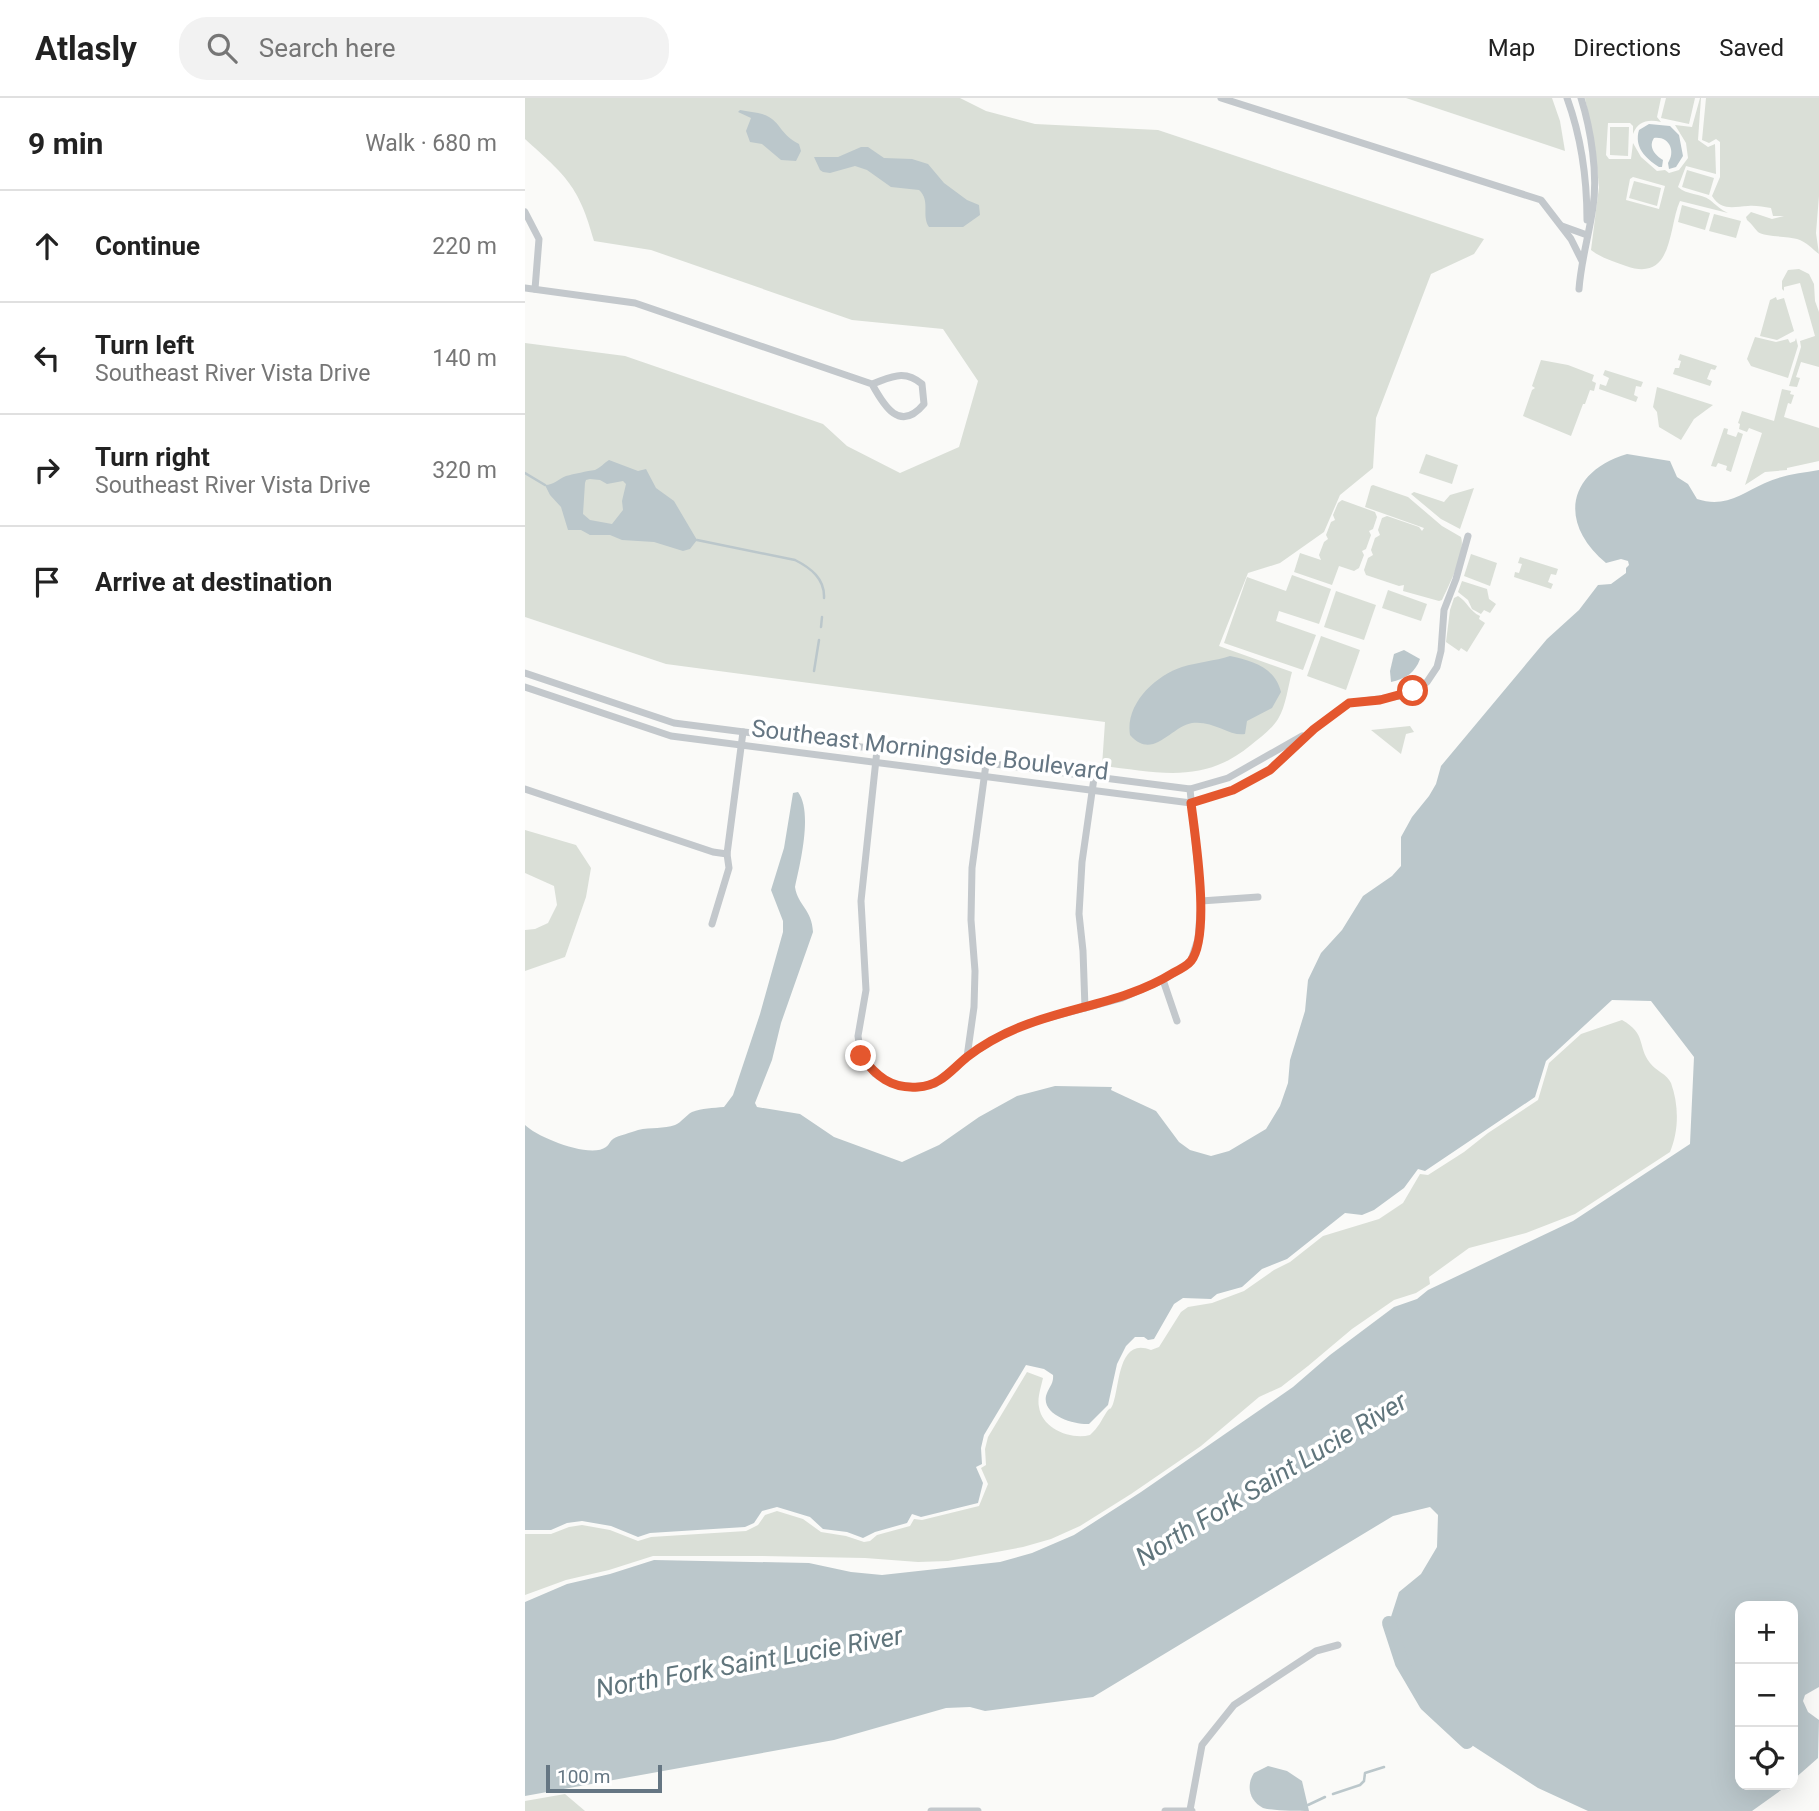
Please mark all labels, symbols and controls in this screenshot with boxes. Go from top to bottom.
search box [179,17,669,80]
text: Atlasly [35,29,137,68]
icon: search [203,29,241,67]
text: Search here [259,33,396,63]
text: Map [1488,34,1535,62]
text: Directions [1573,34,1681,62]
text: Saved [1719,34,1784,62]
text: 9 min [28,126,103,161]
text: Walk · 680 m [365,130,497,157]
icon: ahead [28,227,66,265]
text: Continue [95,231,200,261]
text: 220 m [432,233,497,260]
text: Turn left [95,330,194,360]
icon: left [28,339,66,377]
text: 140 m [432,345,497,372]
text: Southeast River Vista Drive [95,360,370,387]
text: Turn right [95,442,210,472]
icon: right [28,451,66,489]
text: 320 m [432,457,497,484]
text: Southeast River Vista Drive [95,472,370,499]
icon: arrive [28,563,66,601]
text: Arrive at destination [95,567,332,597]
route start [1397,675,1428,706]
street label: Southeast Morningside Boulevard [750,714,1110,786]
route end [845,1040,876,1071]
water label: North Fork Saint Lucie River [1130,1385,1413,1572]
map controls [1735,1601,1798,1790]
button: + [1735,1601,1798,1664]
water label: North Fork Saint Lucie River [593,1620,906,1704]
button: − [1735,1664,1798,1727]
button: locate [1735,1727,1798,1790]
scale bar [546,1762,661,1794]
text: 100 m [557,1765,610,1788]

